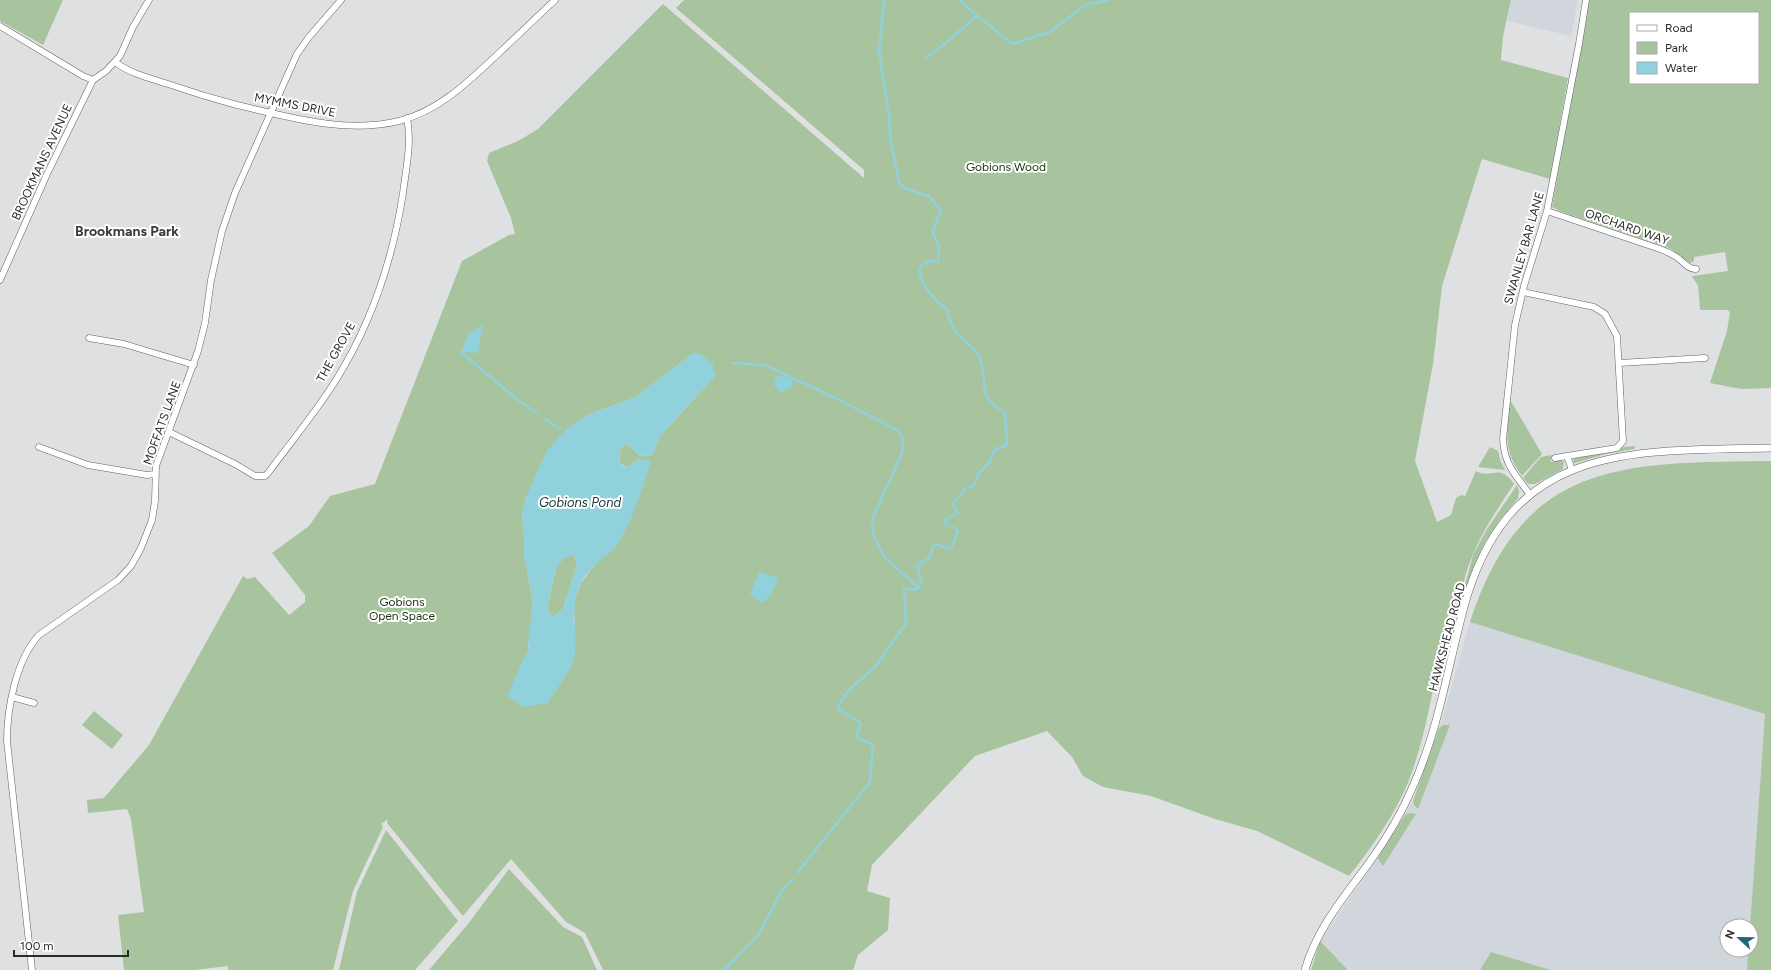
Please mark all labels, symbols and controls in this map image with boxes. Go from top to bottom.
legend [1629,12,1759,84]
text: Road [1665,21,1693,35]
text: Park [1665,41,1688,55]
text: Water [1665,61,1697,75]
street label: MYMMS DRIVE [253,90,337,120]
street label: BROOKMANS AVENUE [9,102,75,222]
park label: Gobions Wood [966,160,1046,174]
street label: SWANLEY BAR LANE [1501,190,1547,306]
street label: ORCHARD WAY [1583,206,1671,248]
district label: Brookmans Park [75,223,179,240]
street label: THE GROVE [314,319,358,385]
street label: MOFFATS LANE [140,379,184,467]
water label: Gobions Pond [539,495,621,510]
street label: HAWKSHEAD ROAD [1426,581,1468,693]
park label: Gobions Open Space [369,595,436,623]
north arrow [1719,918,1759,958]
text: N [1723,928,1738,941]
scale bar [14,932,128,958]
text: 100 m [20,939,54,953]

